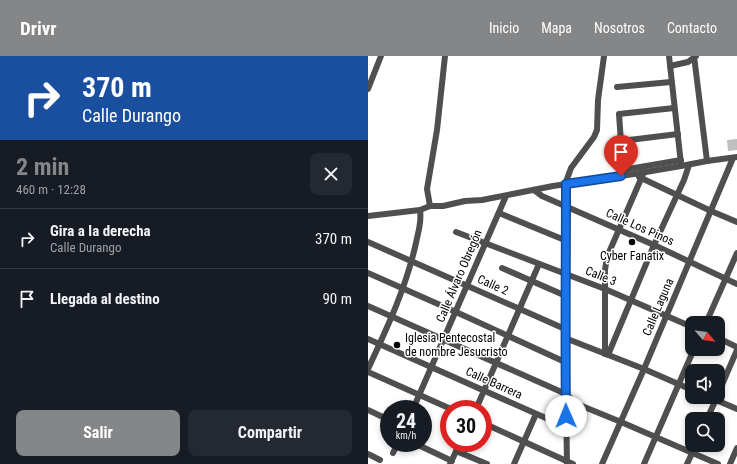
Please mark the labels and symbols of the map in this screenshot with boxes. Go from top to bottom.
pin [604,135,638,176]
street label: Calle Los Pinos [604,206,676,248]
street label: Calle Álvaro Obregón [432,227,485,324]
marker: Cyber Fanatix [627,237,637,247]
place label: Cyber Fanatix [600,249,664,263]
street label: Calle 3 [583,263,619,289]
street label: Calle 2 [475,272,511,298]
street label: Calle Laguna [640,276,676,338]
north arrow [685,316,725,356]
place label: Iglesia Pentecostal de nombre Jesucristo [405,331,508,359]
marker: Iglesia Pentecostal de nombre Jesucristo [392,340,402,350]
street label: Calle Barrera [463,364,525,402]
position arrow [545,395,587,437]
speed limit sign: 30 [440,400,492,452]

